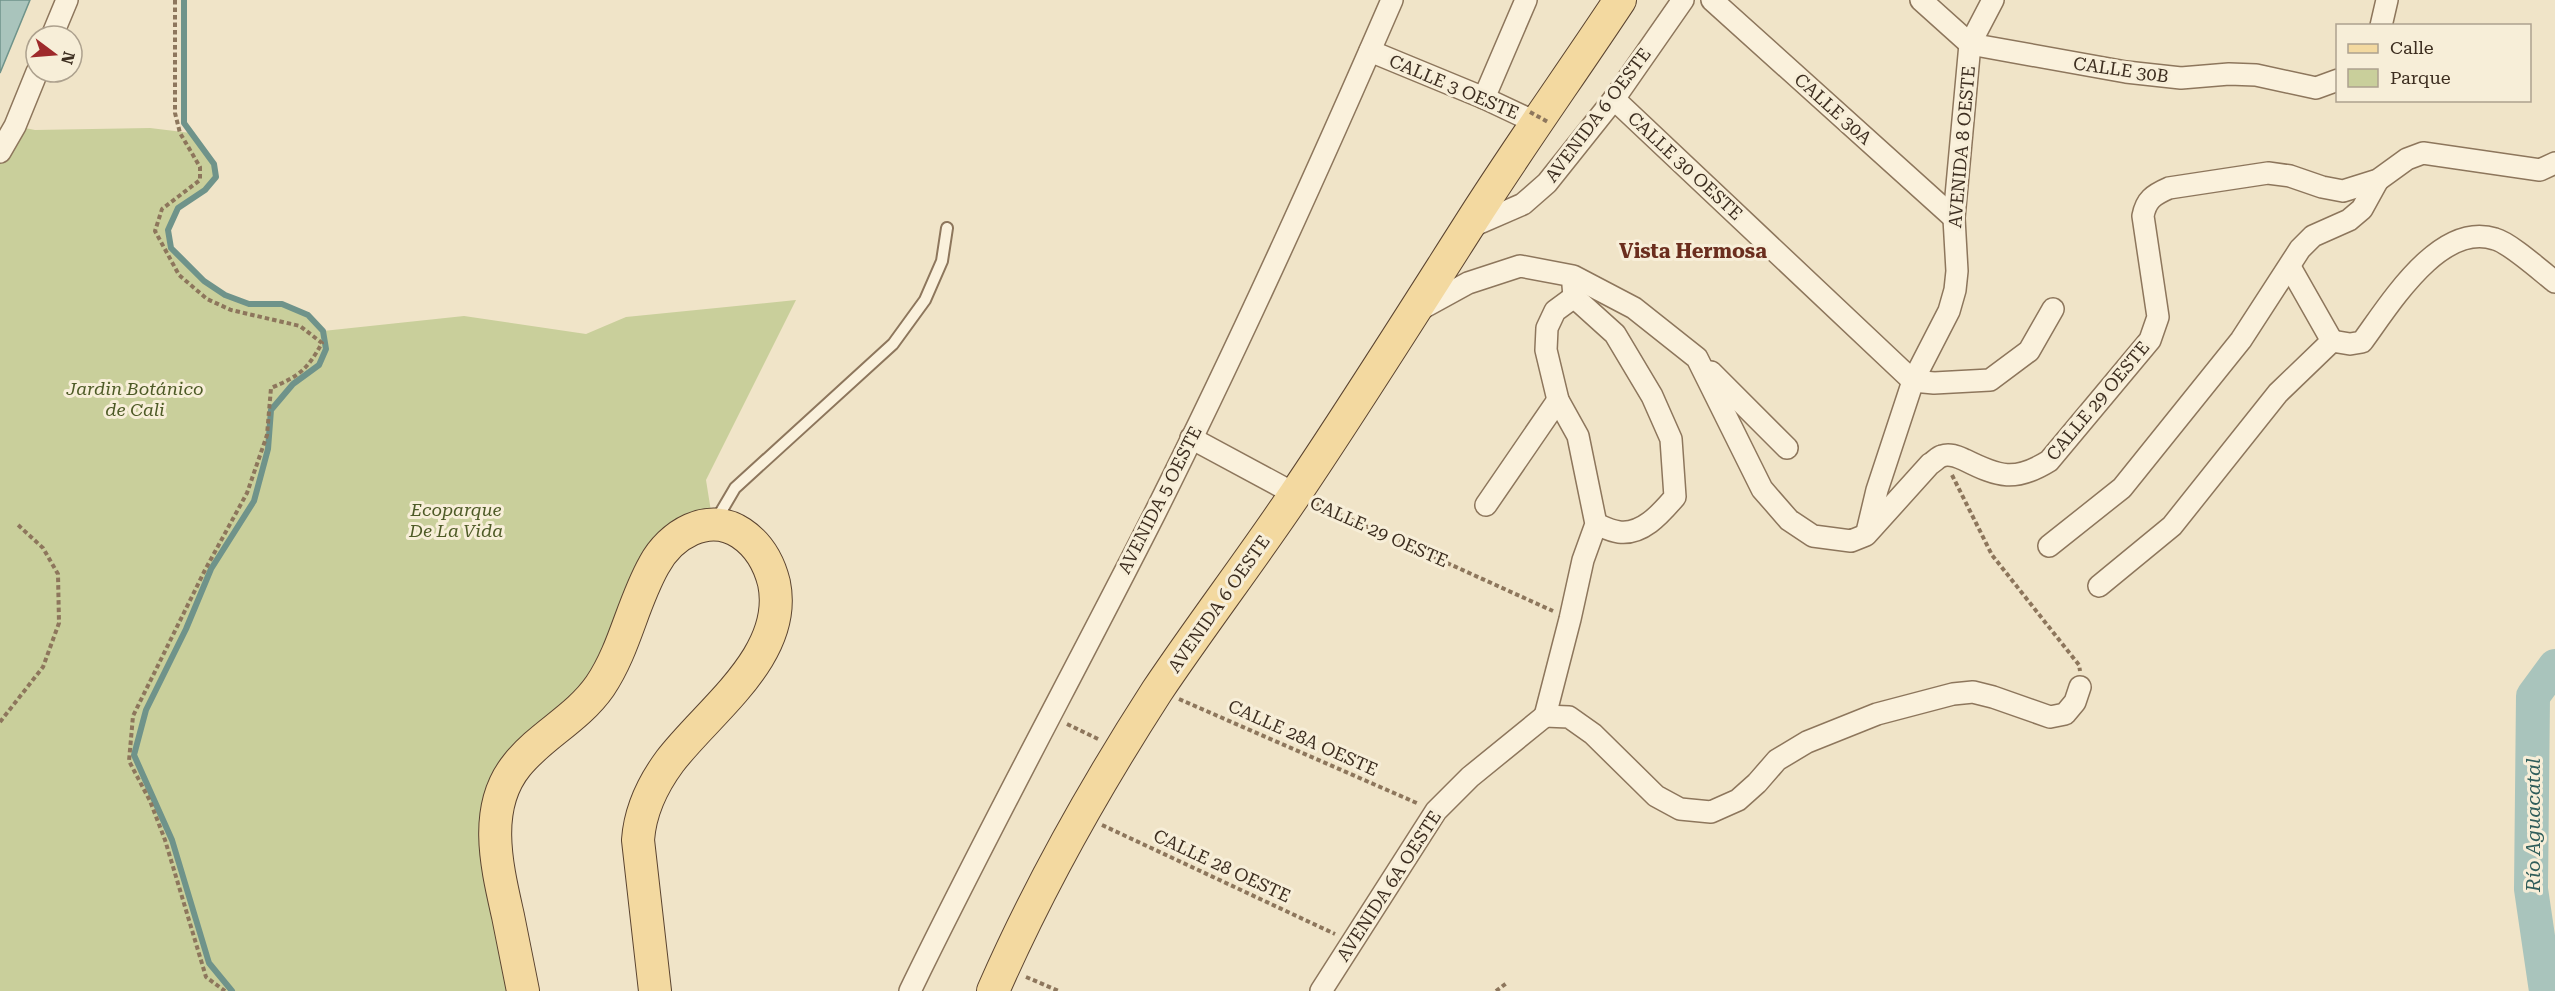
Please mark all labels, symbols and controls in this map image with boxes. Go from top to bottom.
north arrow [24,24,84,84]
legend [2336,24,2531,102]
text: Calle [2390,37,2434,58]
street label: AVENIDA 6 OESTE [1540,43,1655,186]
text: N [57,49,79,67]
street label: CALLE 3 OESTE [1386,50,1522,123]
street label: CALLE 30B [2072,52,2170,87]
street label: AVENIDA 8 OESTE [1944,65,1979,229]
text: Parque [2390,67,2451,88]
street label: CALLE 30A [1790,69,1877,149]
street label: CALLE 30 OESTE [1624,107,1747,224]
district label: Vista Hermosa [1619,239,1767,263]
street label: CALLE 29 OESTE [2042,337,2154,465]
park label: Jardin Botánico de Cali [65,378,204,420]
street label: AVENIDA 5 OESTE [1113,423,1206,577]
street label: CALLE 29 OESTE [1307,492,1452,571]
park label: Ecoparque De La Vida [408,499,503,541]
street label: AVENIDA 6 OESTE [1163,531,1274,676]
street label: CALLE 28A OESTE [1225,695,1381,780]
water label: Río Aguacatal [2521,758,2545,893]
street label: AVENIDA 6A OESTE [1332,807,1445,965]
street label: CALLE 28 OESTE [1150,825,1294,907]

